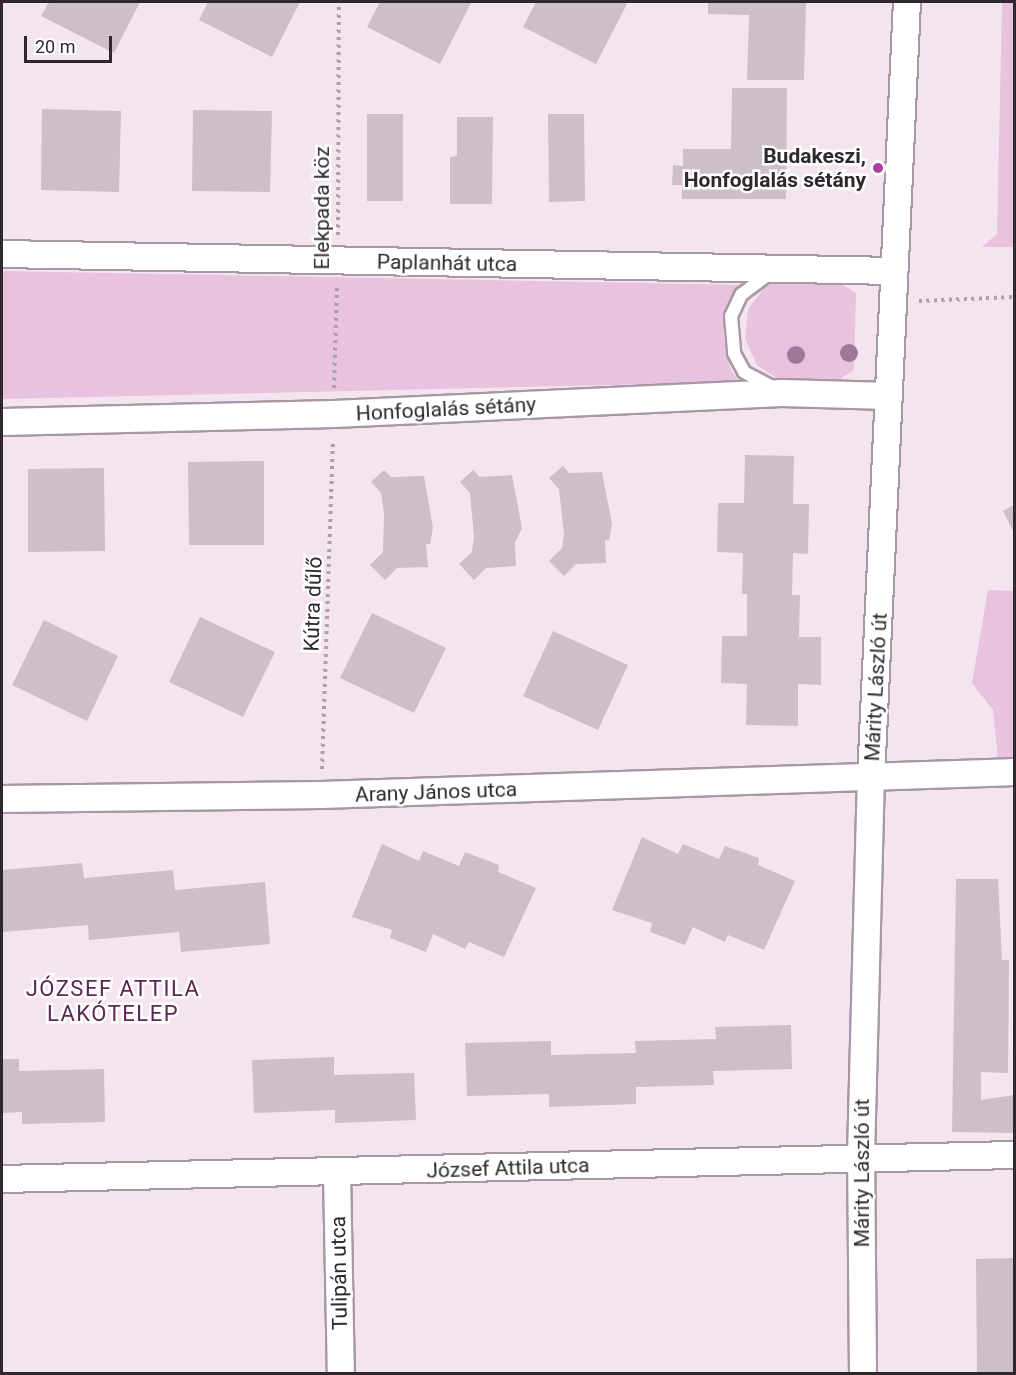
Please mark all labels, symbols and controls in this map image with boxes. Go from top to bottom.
scale bar [27,24,116,62]
text: 20 m [35,36,75,57]
place label: Budakeszi, Honfoglalás sétány [684,143,866,193]
street label: Elekpada köz [309,146,335,270]
marker: Budakeszi, Honfoglalás sétány [871,161,885,175]
street label: Paplanhát utca [377,249,517,277]
street label: Honfoglalás sétány [355,392,537,426]
street label: Kútra dűlő [299,556,327,652]
street label: Márity László út [860,612,892,762]
street label: Arany János utca [355,777,517,807]
district label: JÓZSEF ATTILA LAKÓTELEP [26,975,200,1026]
street label: Márity László út [849,1099,875,1247]
street label: József Attila utca [426,1153,590,1183]
street label: Tulipán utca [325,1216,353,1330]

